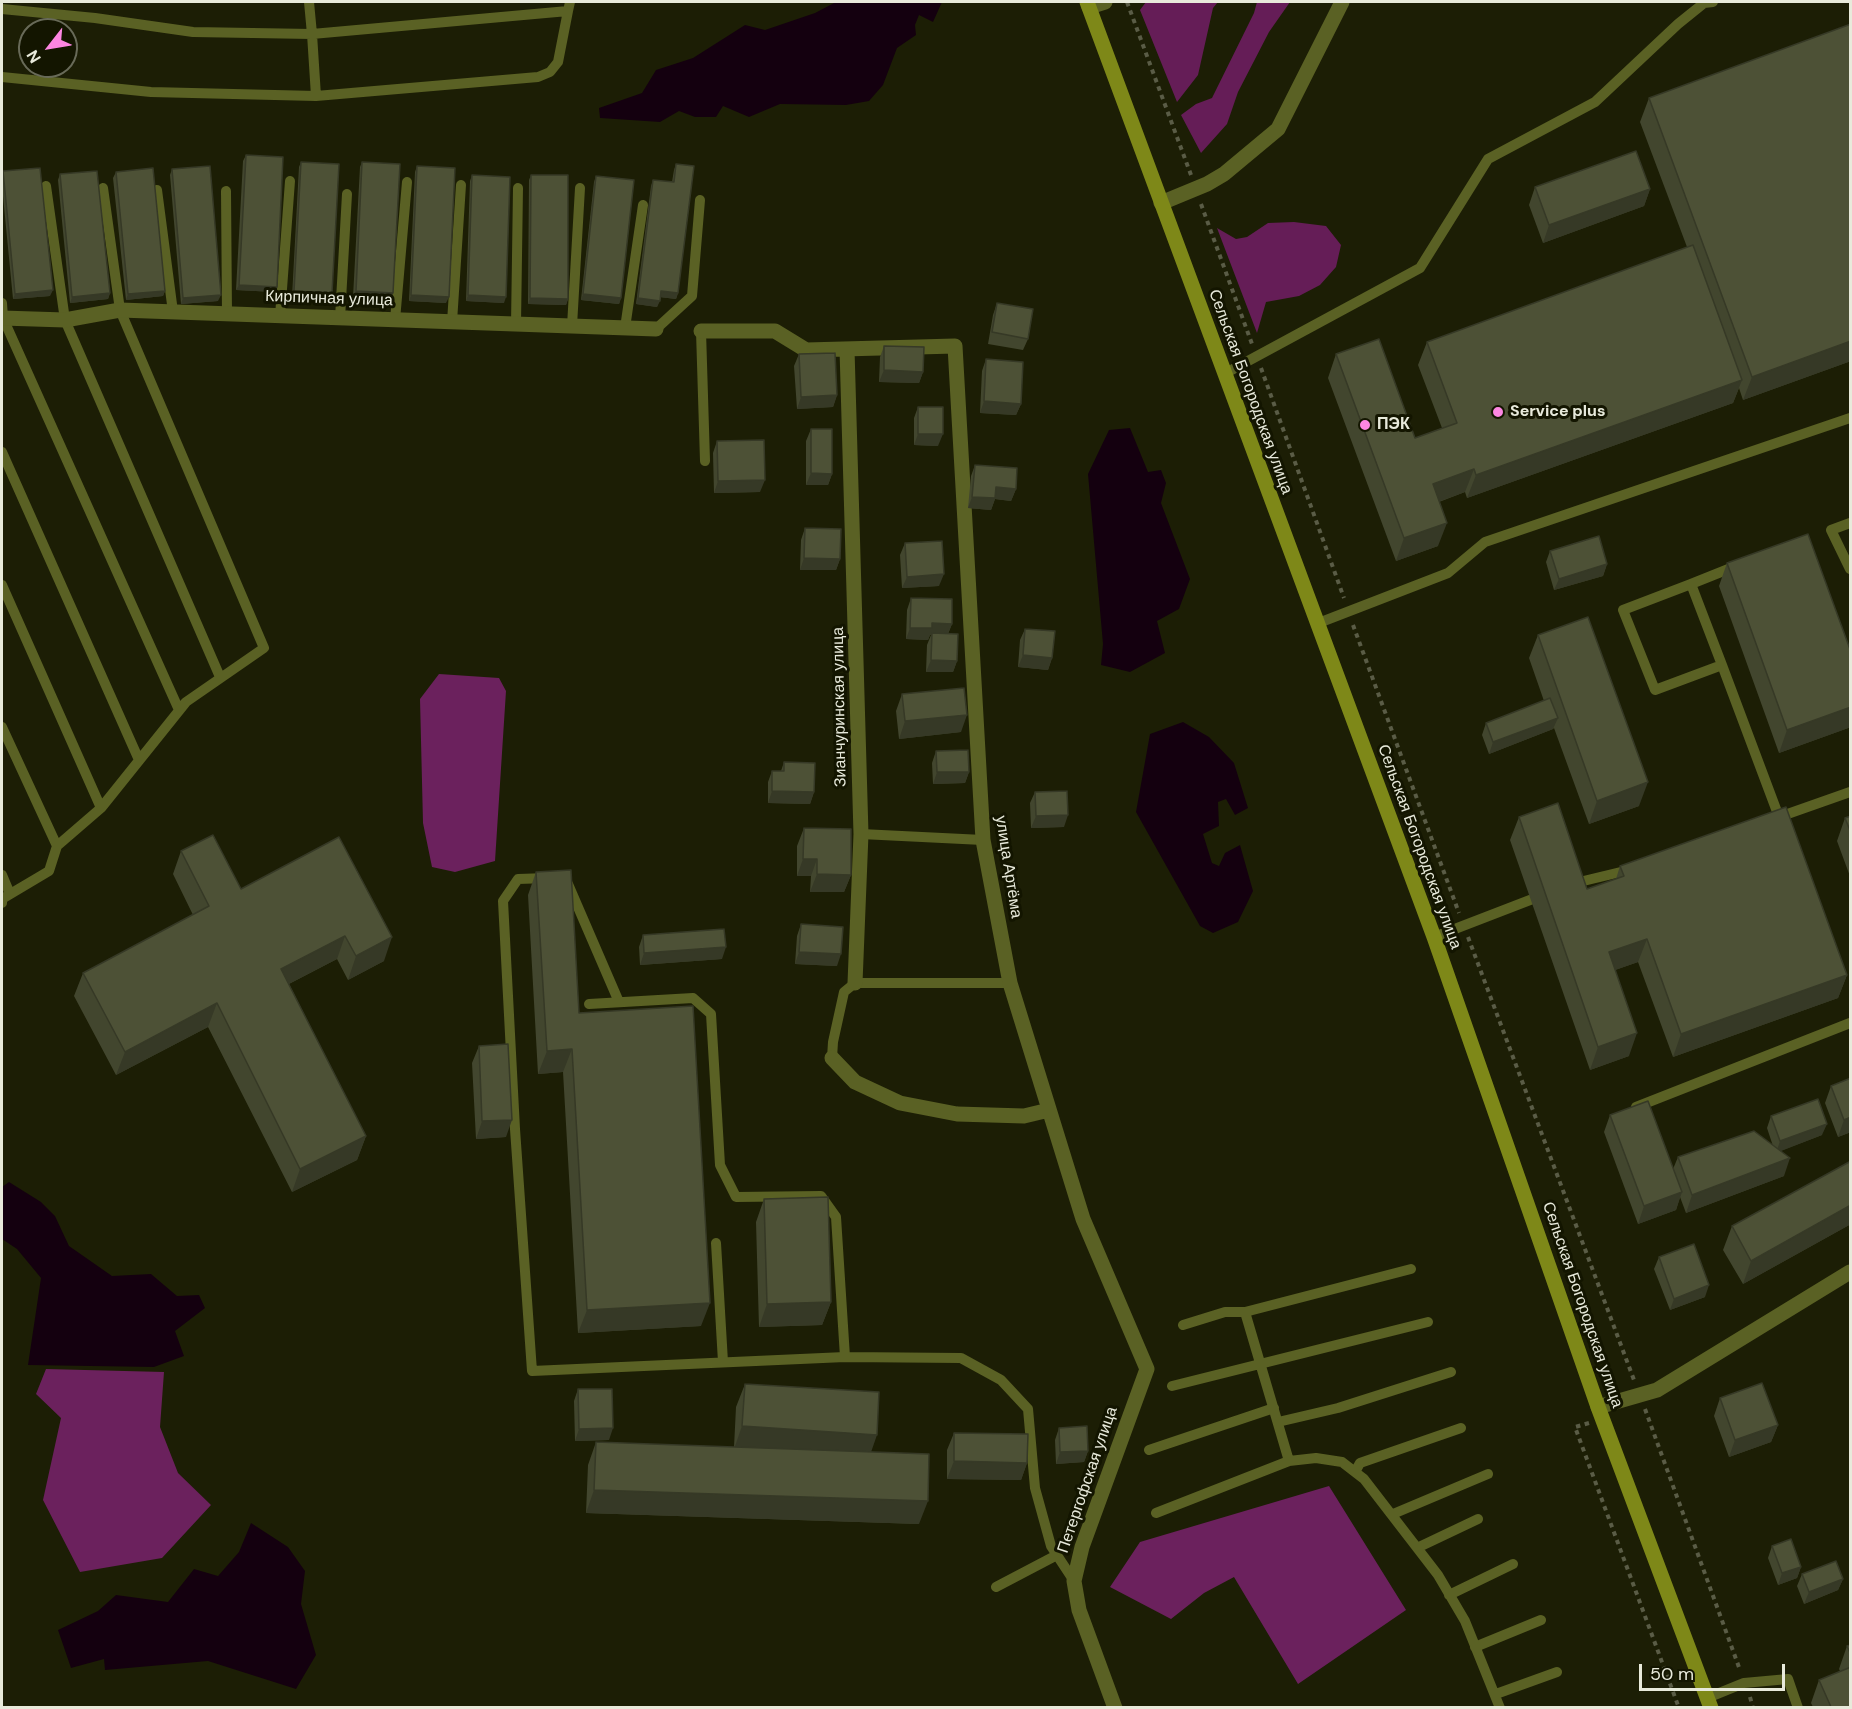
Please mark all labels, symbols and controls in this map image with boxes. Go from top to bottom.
north arrow [18,18,78,78]
text: N [22,46,46,67]
street label: Кирпичная улица [265,287,393,311]
street label: Сельская Богородская улица [1204,287,1296,497]
place label: Service plus [1510,402,1605,422]
marker: Service plus [1491,405,1505,419]
place label: ПЭК [1377,415,1410,435]
marker: ПЭК [1358,418,1372,432]
street label: Зианчуринская улица [829,627,851,787]
street label: Сельская Богородская улица [1373,742,1465,952]
street label: улица Артёма [990,814,1026,920]
street label: Сельская Богородская улица [1538,1200,1626,1410]
street label: Петергофская улица [1054,1404,1122,1556]
scale bar [1642,1652,1788,1690]
text: 50 m [1650,1662,1694,1686]

